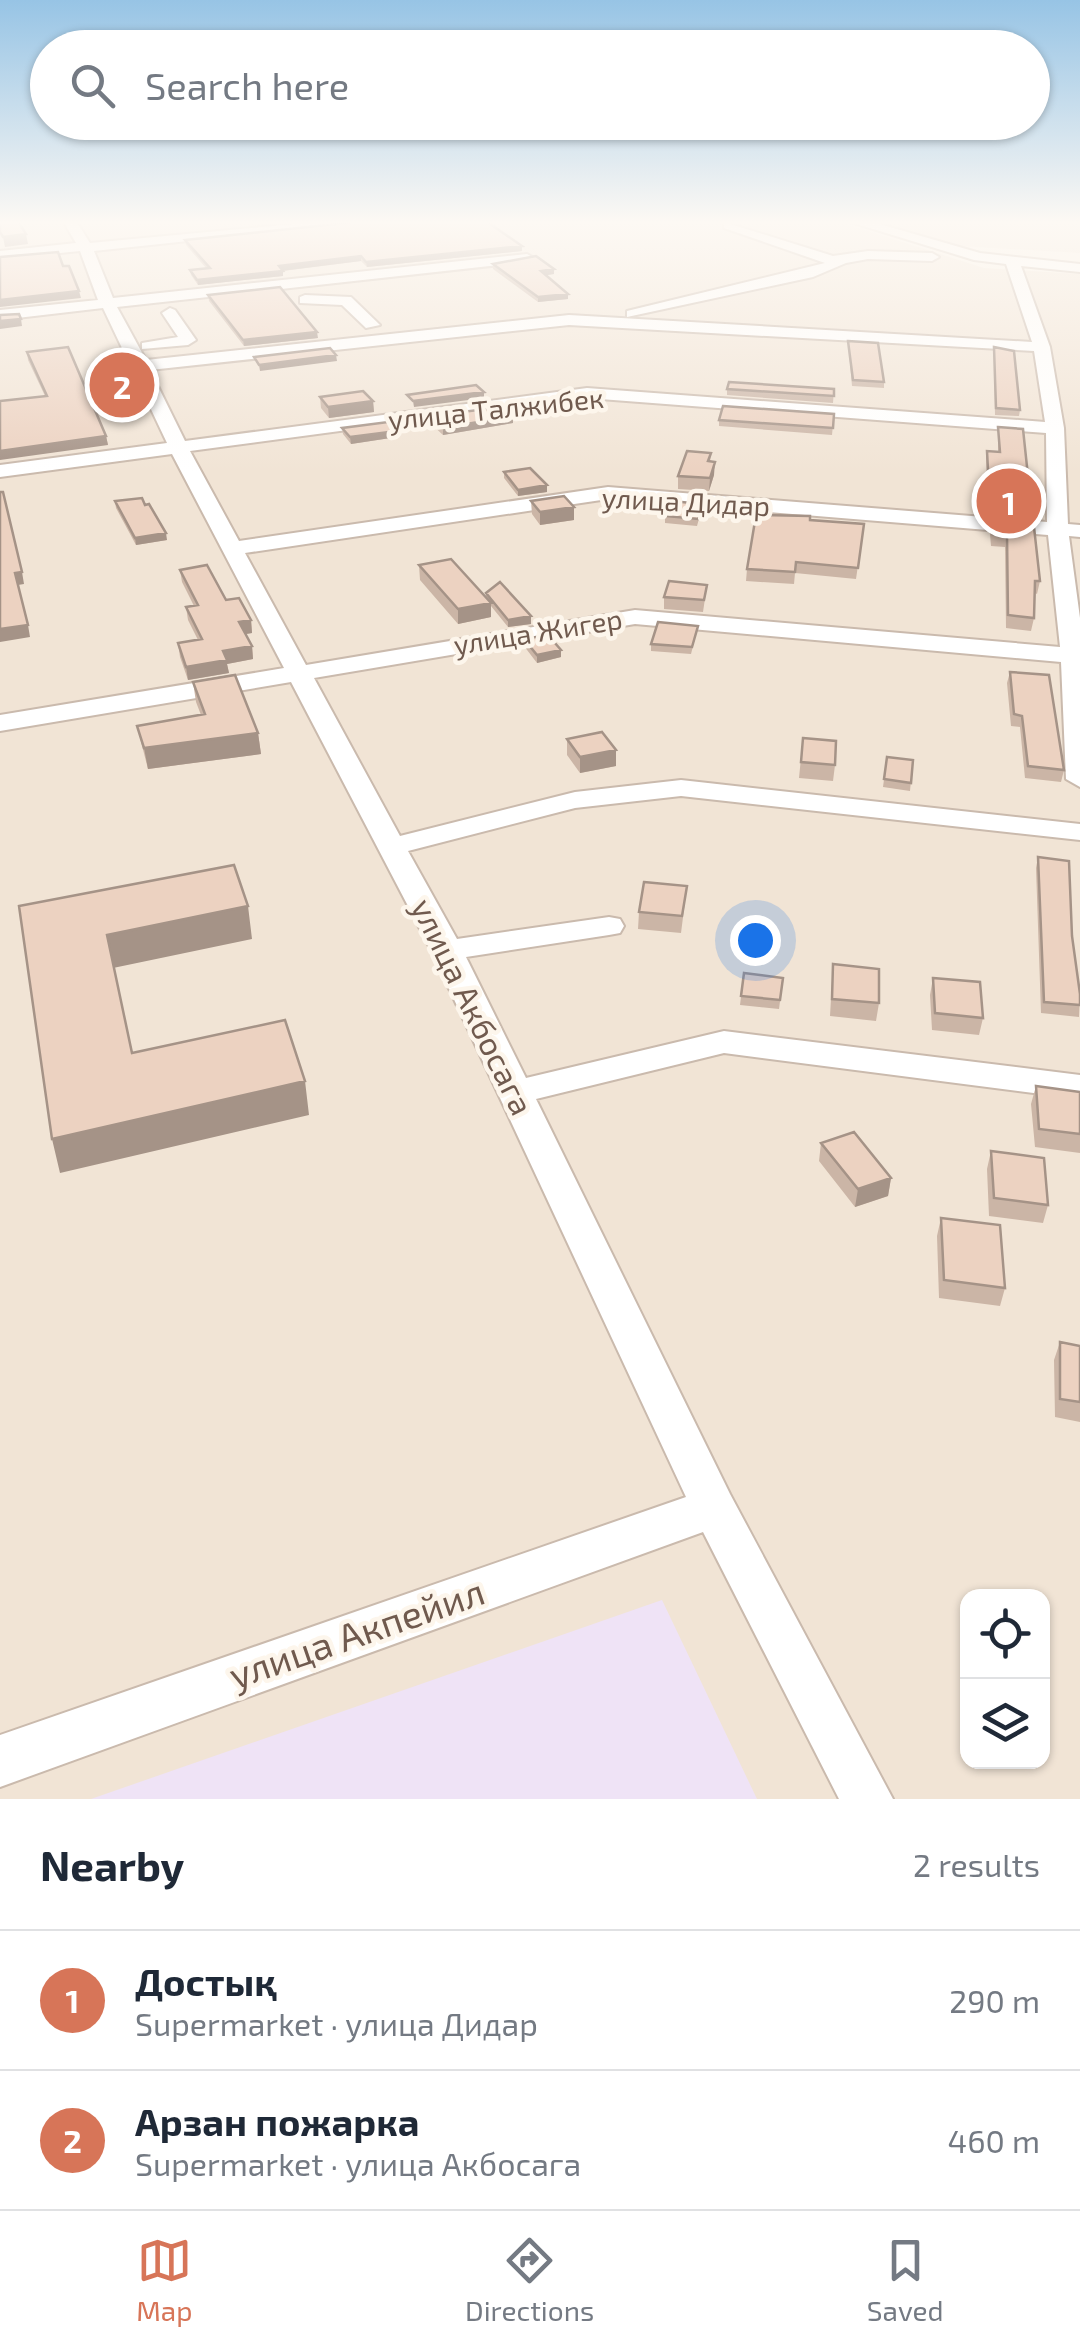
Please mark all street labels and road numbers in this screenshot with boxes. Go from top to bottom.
street label: улица Талжибек [386,380,605,436]
street label: улица Дидар [601,480,771,522]
street label: улица Жигер [451,601,625,661]
street label: улица Акбосага [404,892,543,1121]
street label: улица Акпейил [223,1567,490,1697]

